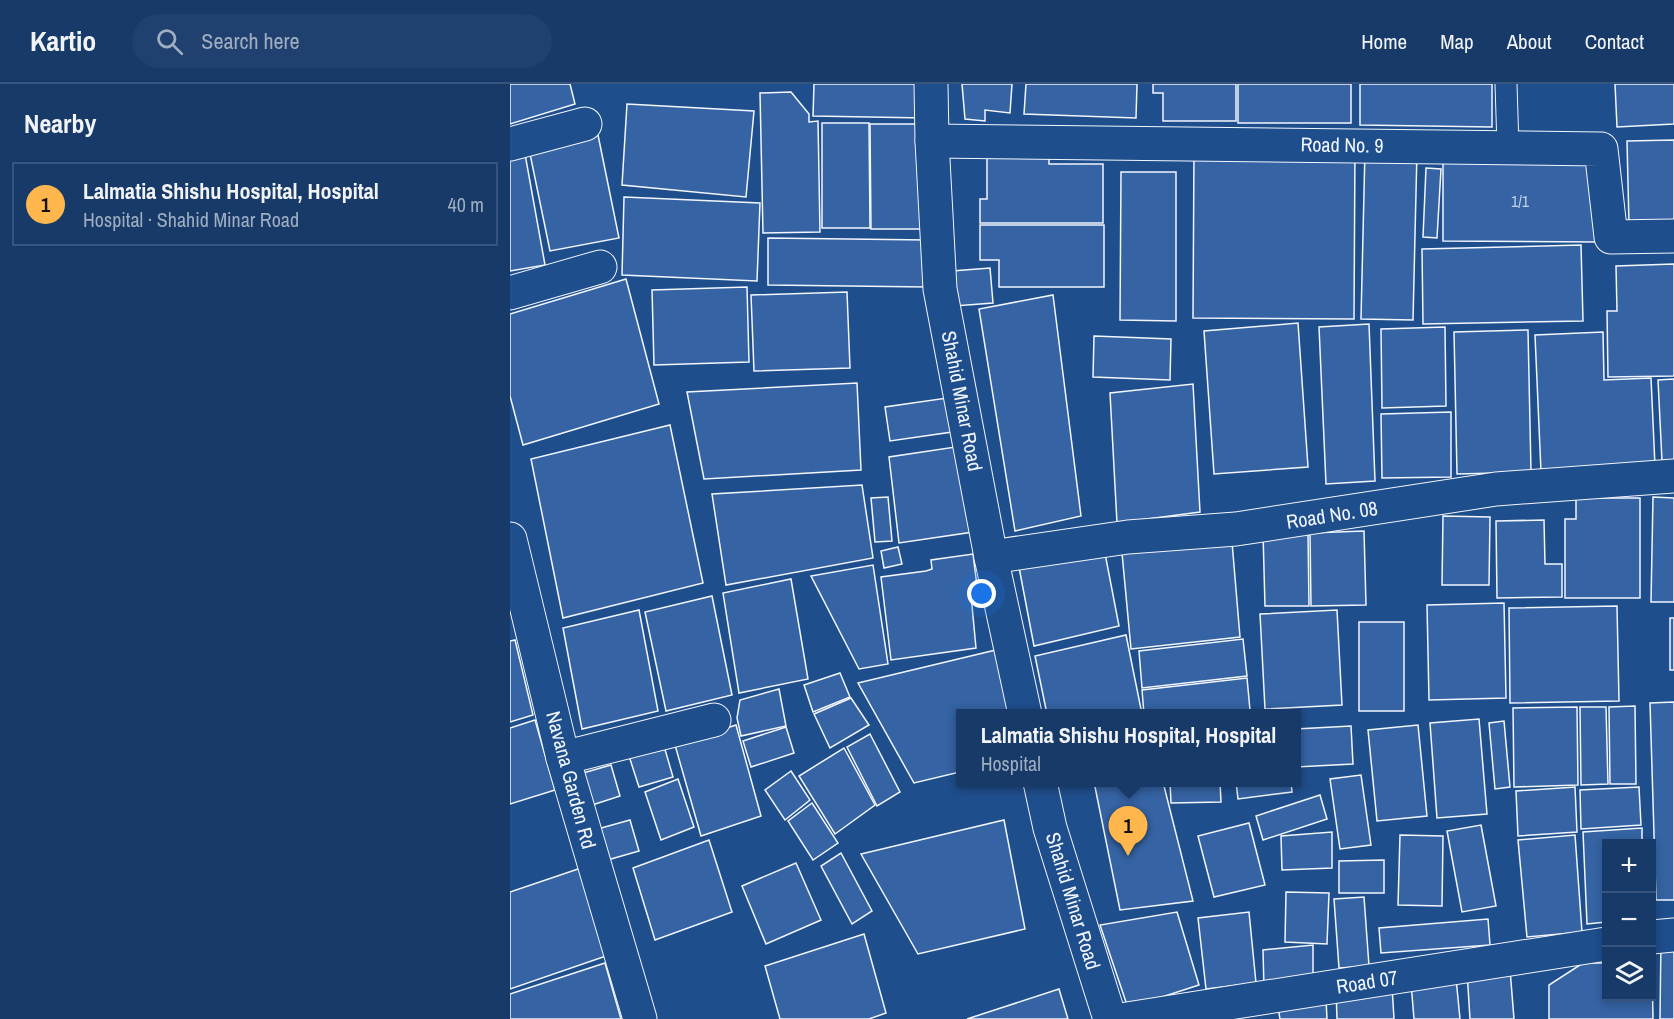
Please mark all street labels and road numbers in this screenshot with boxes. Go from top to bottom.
street label: Road No. 9 [1300,130,1384,159]
street label: Shahid Minar Road [936,329,989,473]
street label: Road No. 08 [1284,494,1380,535]
street label: Navana Garden Rd [540,708,603,852]
street label: Shahid Minar Road [1040,829,1107,973]
street label: Road 07 [1334,963,1400,1000]

